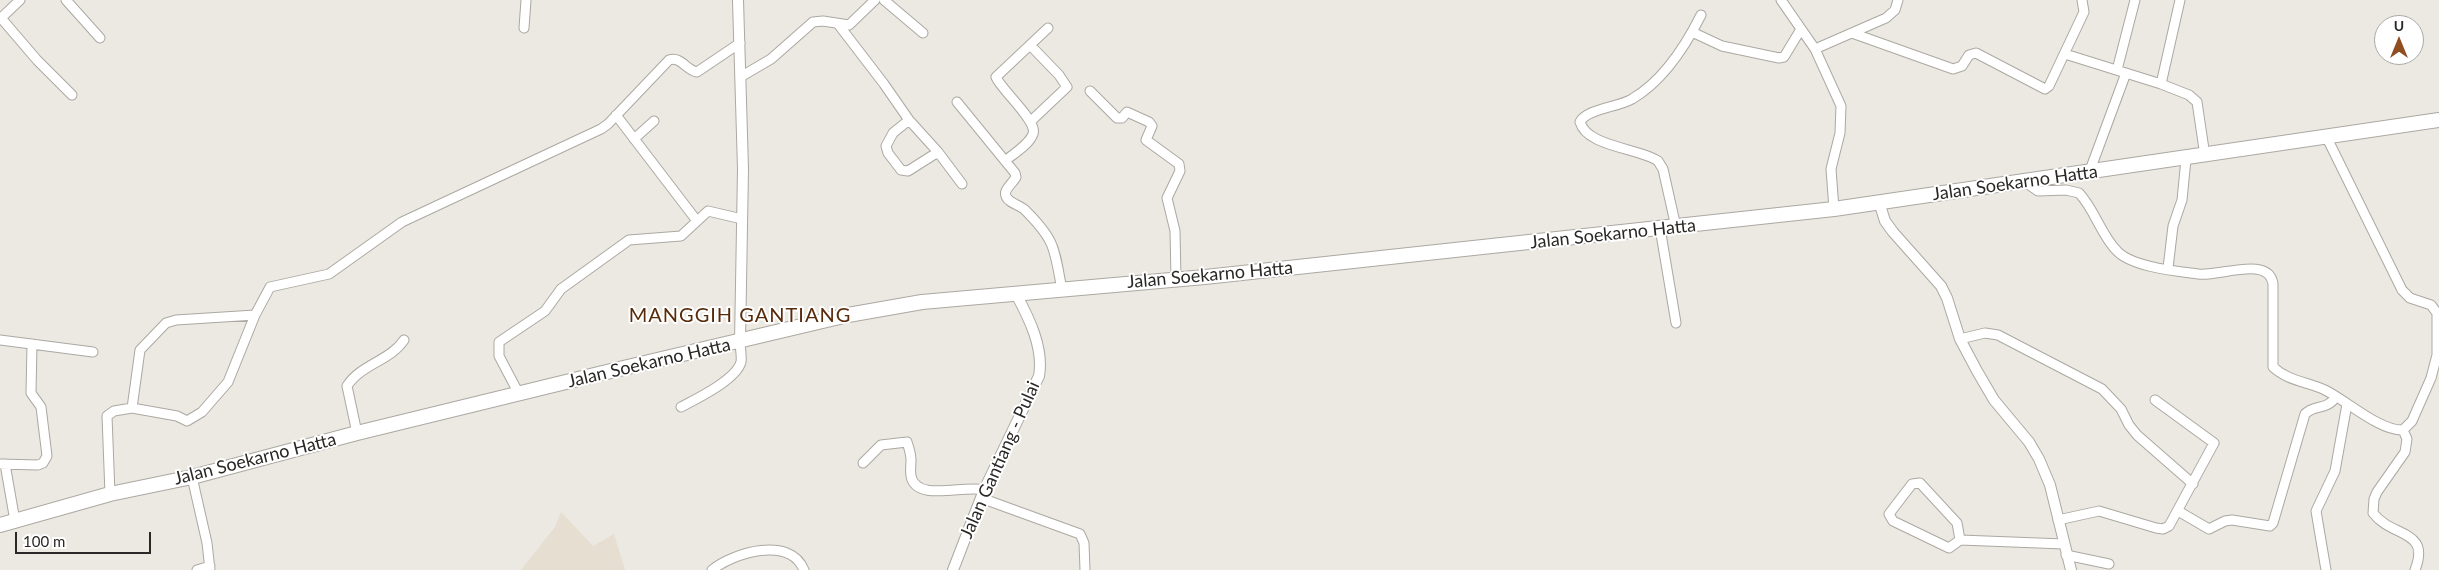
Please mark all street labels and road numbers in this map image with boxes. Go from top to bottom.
street label: Jalan Soekarno Hatta [1931,161,2099,205]
street label: Jalan Soekarno Hatta [1529,215,1697,253]
street label: Jalan Soekarno Hatta [1126,257,1294,293]
street label: Jalan Soekarno Hatta [565,334,733,392]
street label: Jalan Gantiang - Pulai [956,378,1044,542]
street label: Jalan Soekarno Hatta [172,428,338,490]

